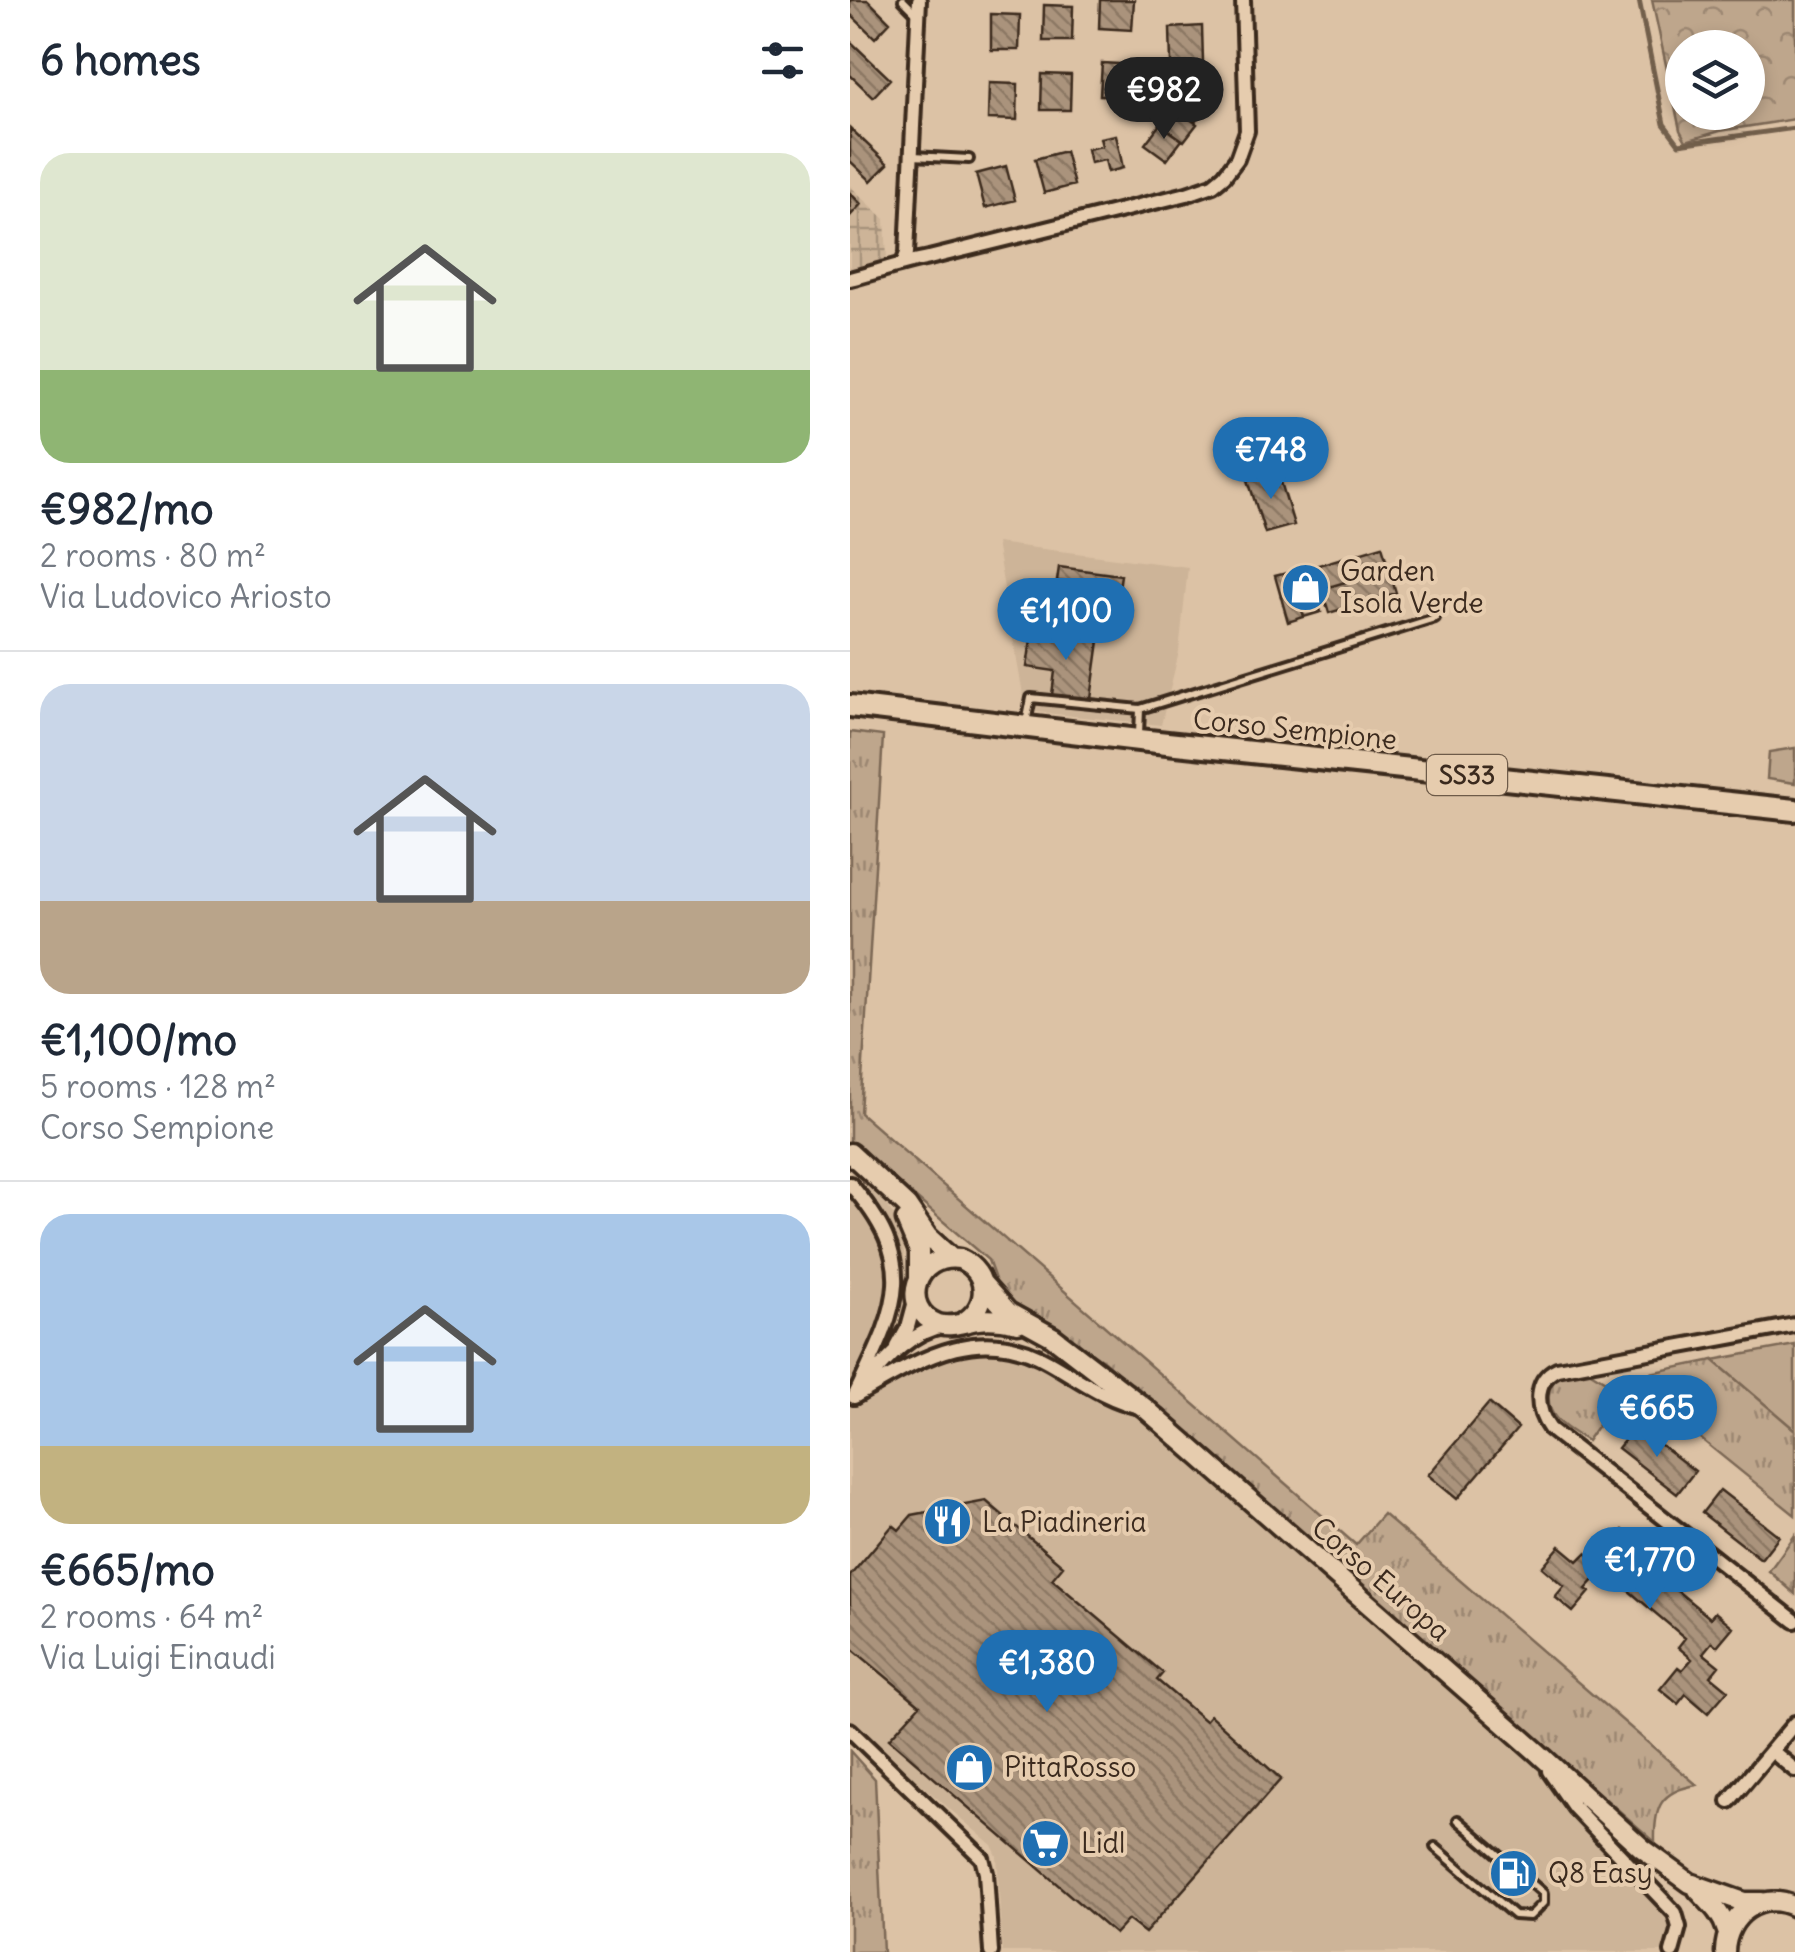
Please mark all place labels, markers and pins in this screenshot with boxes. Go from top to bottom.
pin: €982 [1105,57,1223,142]
pin: €748 [1212,417,1330,502]
place label: Garden Isola Verde [1340,553,1484,621]
shop icon: Garden Isola Verde [1279,561,1331,613]
pin: €1,100 [985,578,1147,663]
pin: €665 [1598,1375,1716,1460]
restaurant icon: La Piadineria [921,1496,973,1548]
place label: La Piadineria [982,1504,1146,1540]
pin: €1,770 [1569,1527,1731,1612]
pin: €1,380 [966,1630,1128,1715]
shop icon: PittaRosso [943,1741,995,1793]
place label: PittaRosso [1004,1749,1136,1785]
supermarket icon: Lidl [1020,1817,1072,1869]
place label: Lidl [1081,1825,1125,1861]
fuel station icon: Q8 Easy [1487,1847,1539,1899]
place label: Q8 Easy [1548,1855,1653,1891]

